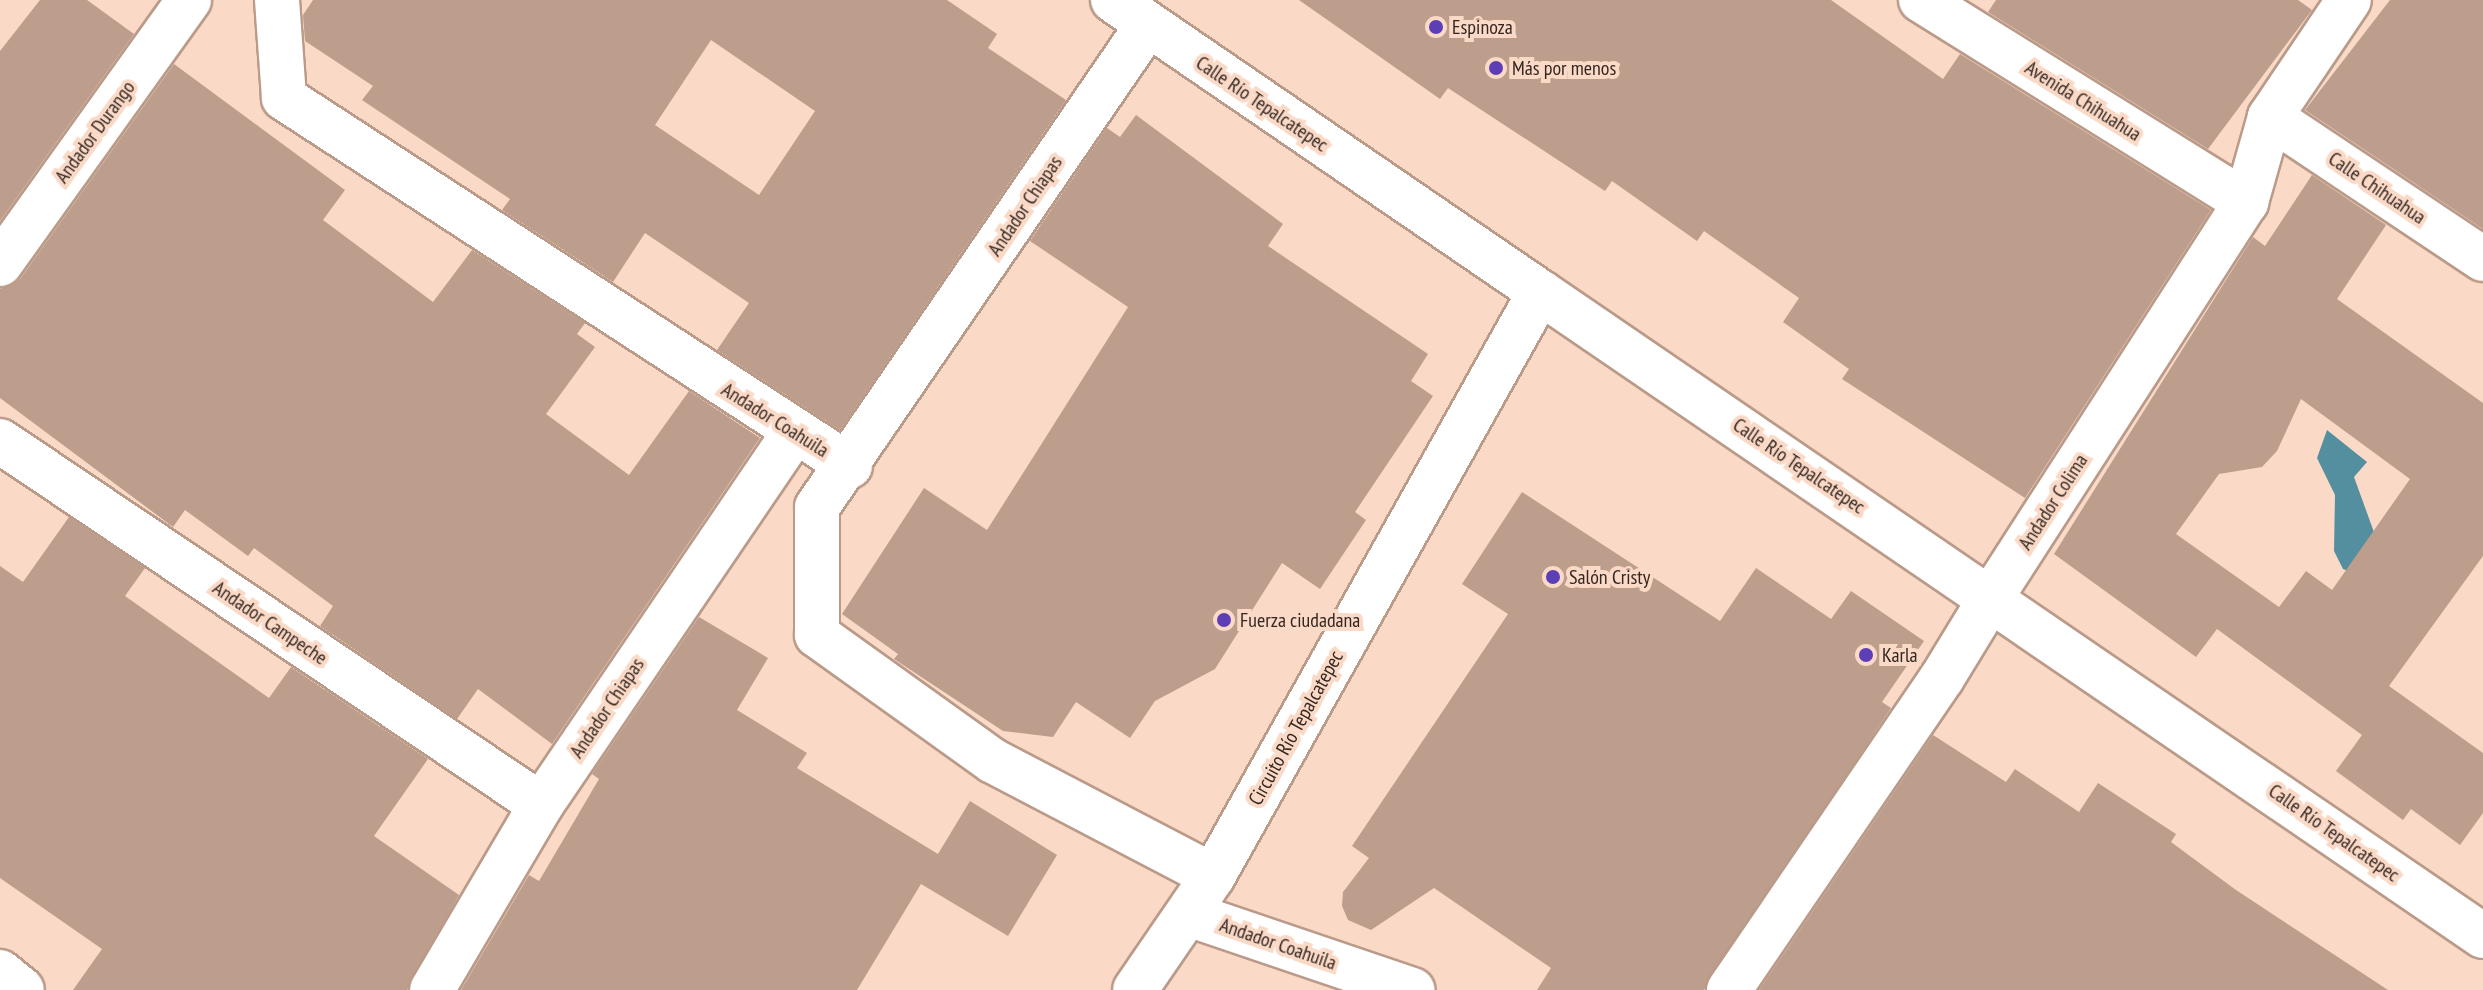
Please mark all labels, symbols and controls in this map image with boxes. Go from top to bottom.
place label: Espinoza [1452,15,1513,39]
marker: Espinoza [1427,18,1445,36]
street label: Calle Río Tepalcatepec [1191,51,1333,157]
place label: Más por menos [1512,56,1616,80]
street label: Avenida Chihuahua [2021,56,2145,146]
marker: Más por menos [1487,59,1505,77]
street label: Andador Durango [50,76,140,188]
street label: Calle Chihuahua [2324,147,2430,229]
street label: Andador Chiapas [983,151,1067,261]
street label: Andador Coahuila [717,378,833,462]
street label: Calle Río Tepalcatepec [1728,413,1870,519]
street label: Andador Colima [2013,450,2093,554]
place label: Salón Cristy [1569,565,1650,589]
marker: Salón Cristy [1544,568,1562,586]
street label: Andador Campeche [208,576,332,670]
place label: Fuerza ciudadana [1240,608,1360,632]
marker: Fuerza ciudadana [1215,611,1233,629]
place label: Karla [1882,643,1918,667]
street label: Circuito Río Tepalcatepec [1243,646,1349,810]
marker: Karla [1857,646,1875,664]
street label: Andador Chiapas [565,653,649,763]
street label: Calle Río Tepalcatepec [2264,779,2404,887]
street label: Andador Coahuila [1217,913,1339,975]

